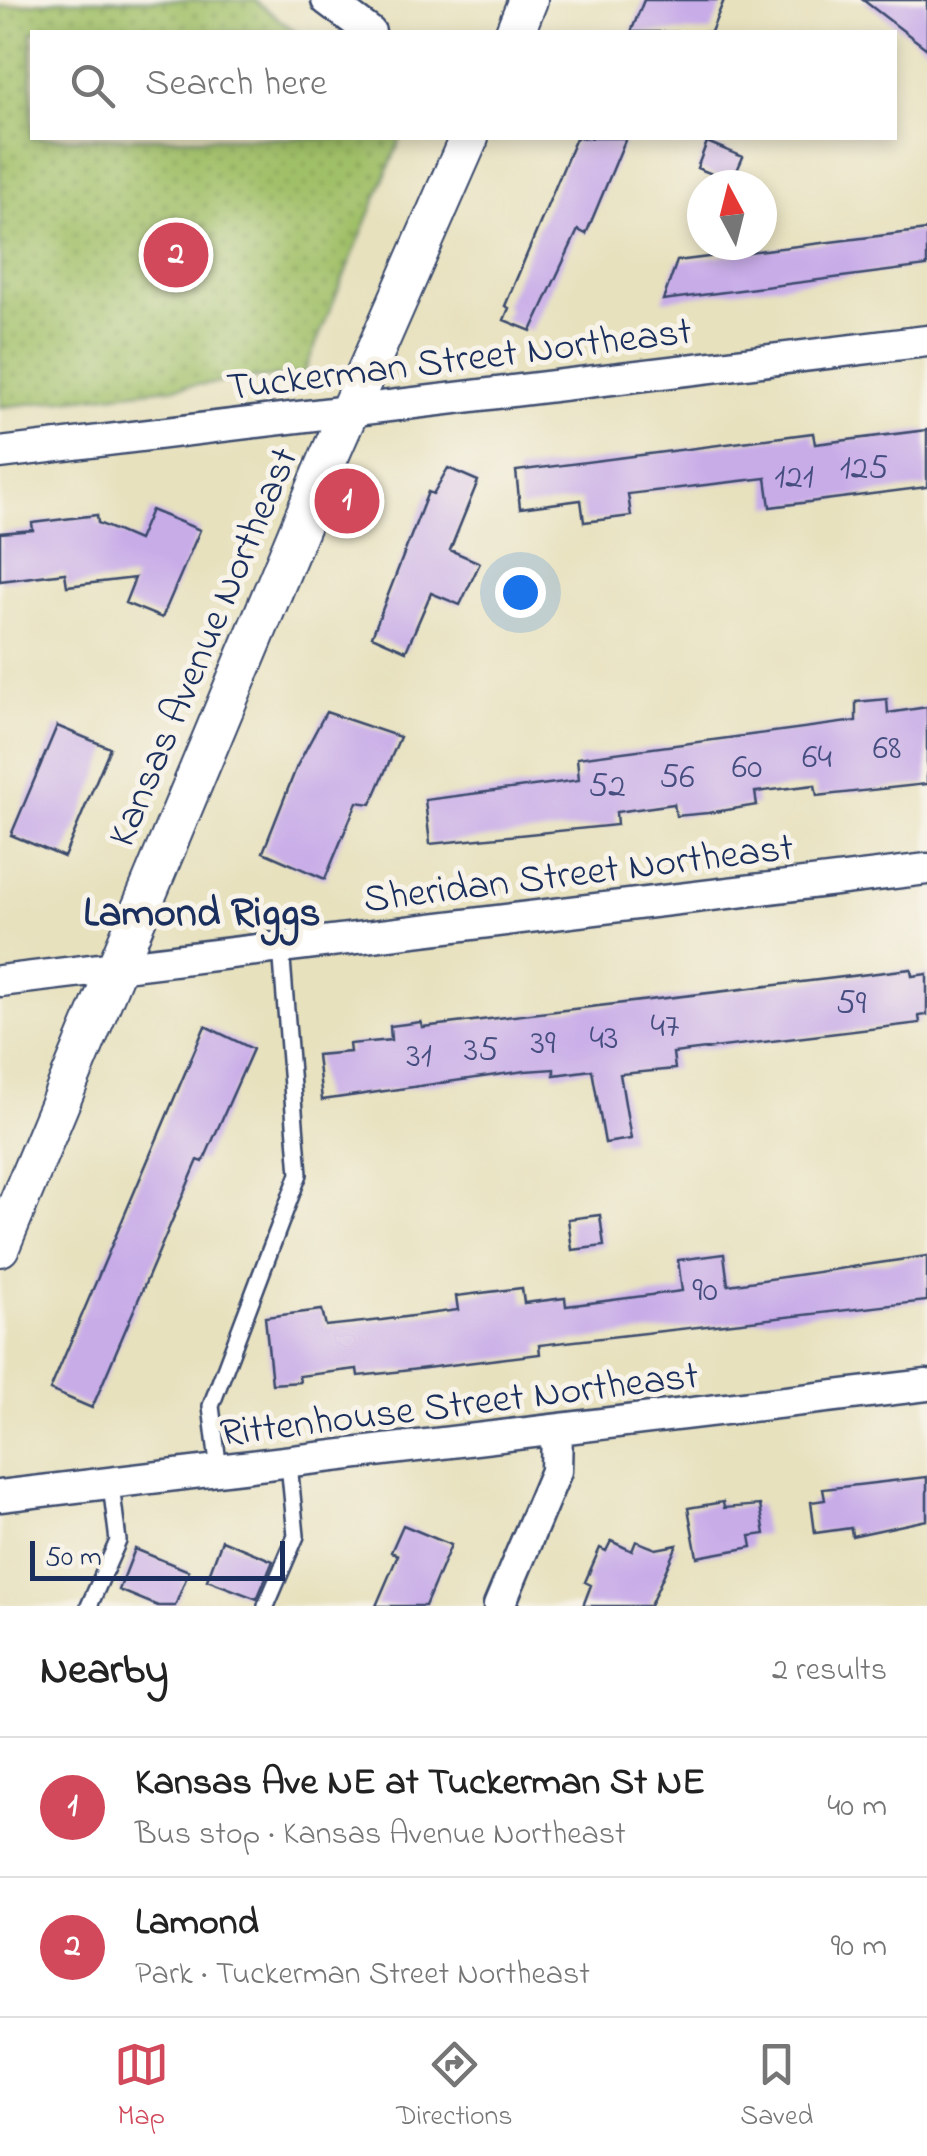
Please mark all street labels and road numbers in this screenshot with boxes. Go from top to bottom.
street label: Tuckerman Street Northeast [224,304,695,419]
street label: Kansas Avenue Northeast [94,439,316,857]
street label: Sheridan Street Northeast [360,820,797,931]
street label: Rittenhouse Street Northeast [217,1348,702,1465]

